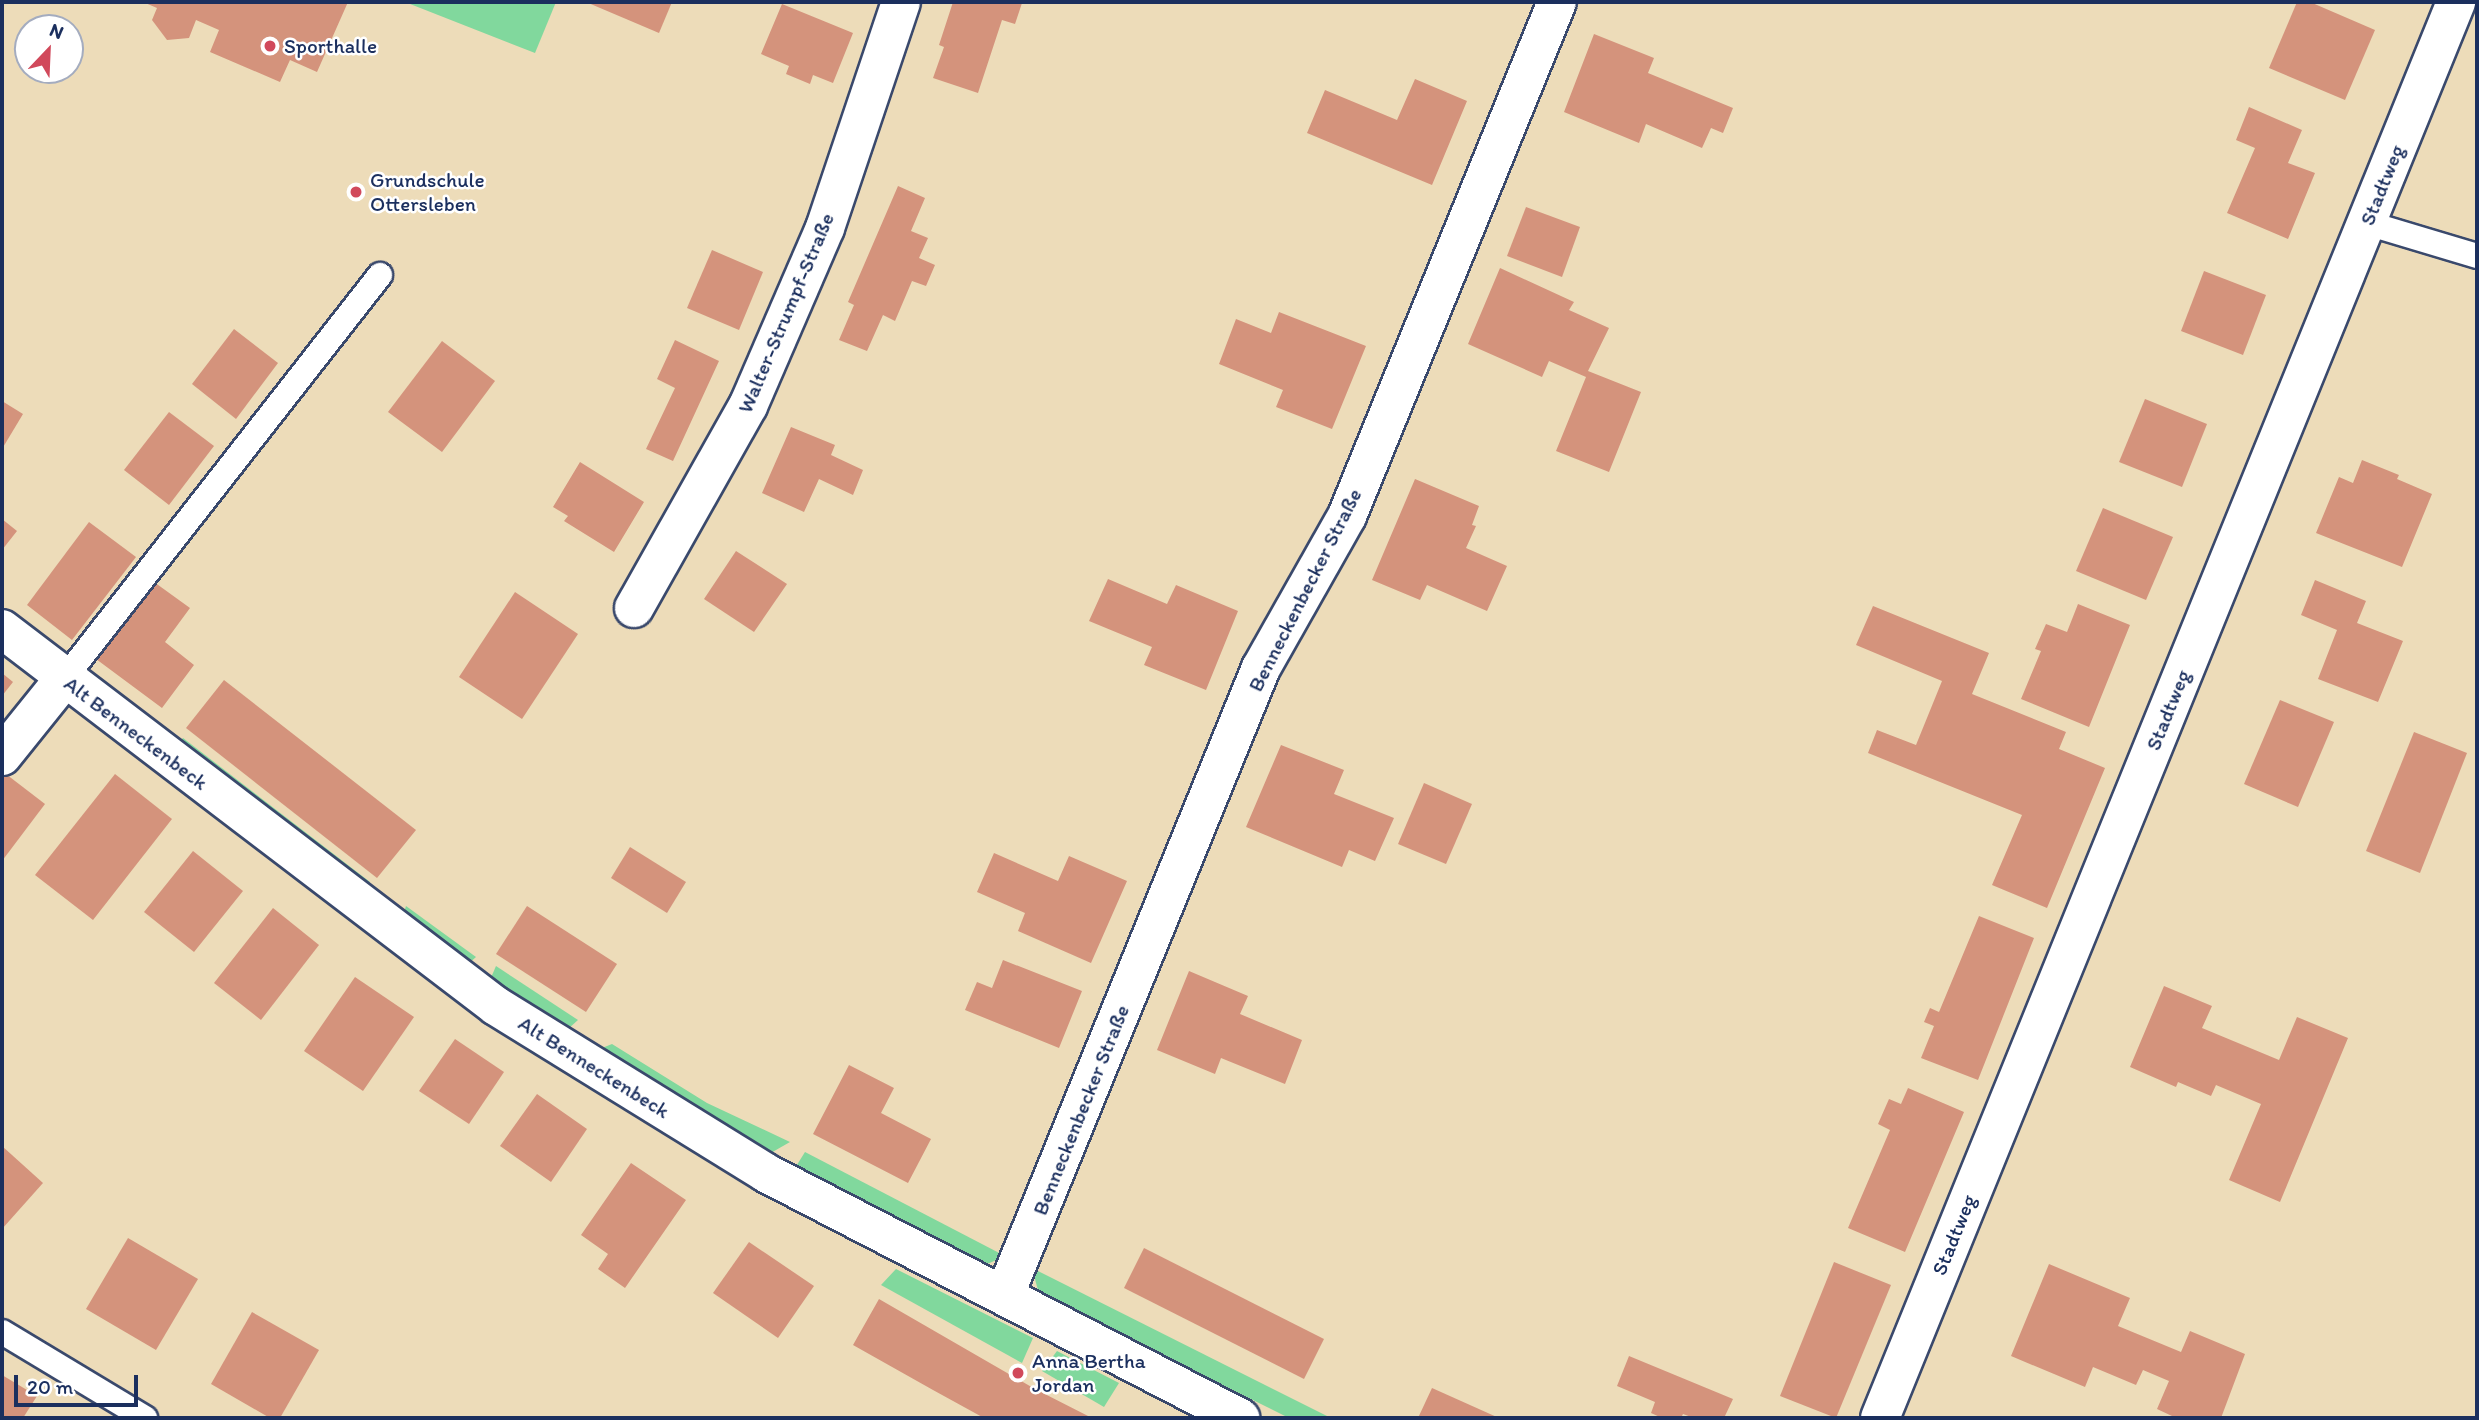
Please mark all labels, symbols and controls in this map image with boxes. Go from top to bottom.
north arrow [14,14,84,84]
text: N [46,18,67,44]
place label: Sporthalle [284,33,377,59]
marker: Sporthalle [262,38,278,54]
street label: Stadtweg [2354,141,2410,229]
place label: Grundschule Ottersleben [370,167,485,217]
marker: Grundschule Ottersleben [348,184,364,200]
street label: Walter-Strumpf-Straße [732,209,840,417]
street label: Benneckenbecker Straße [1243,484,1367,696]
street label: Stadtweg [2140,666,2196,754]
street label: Alt Benneckenbeck [60,671,212,795]
street label: Benneckenbecker Straße [1027,1001,1135,1219]
street label: Alt Benneckenbeck [514,1011,674,1123]
street label: Stadtweg [1926,1191,1982,1279]
place label: Anna Bertha Jordan [1032,1348,1145,1398]
scale bar [18,1360,142,1404]
marker: Anna Bertha Jordan [1010,1365,1026,1381]
text: 20 m [27,1374,73,1399]

